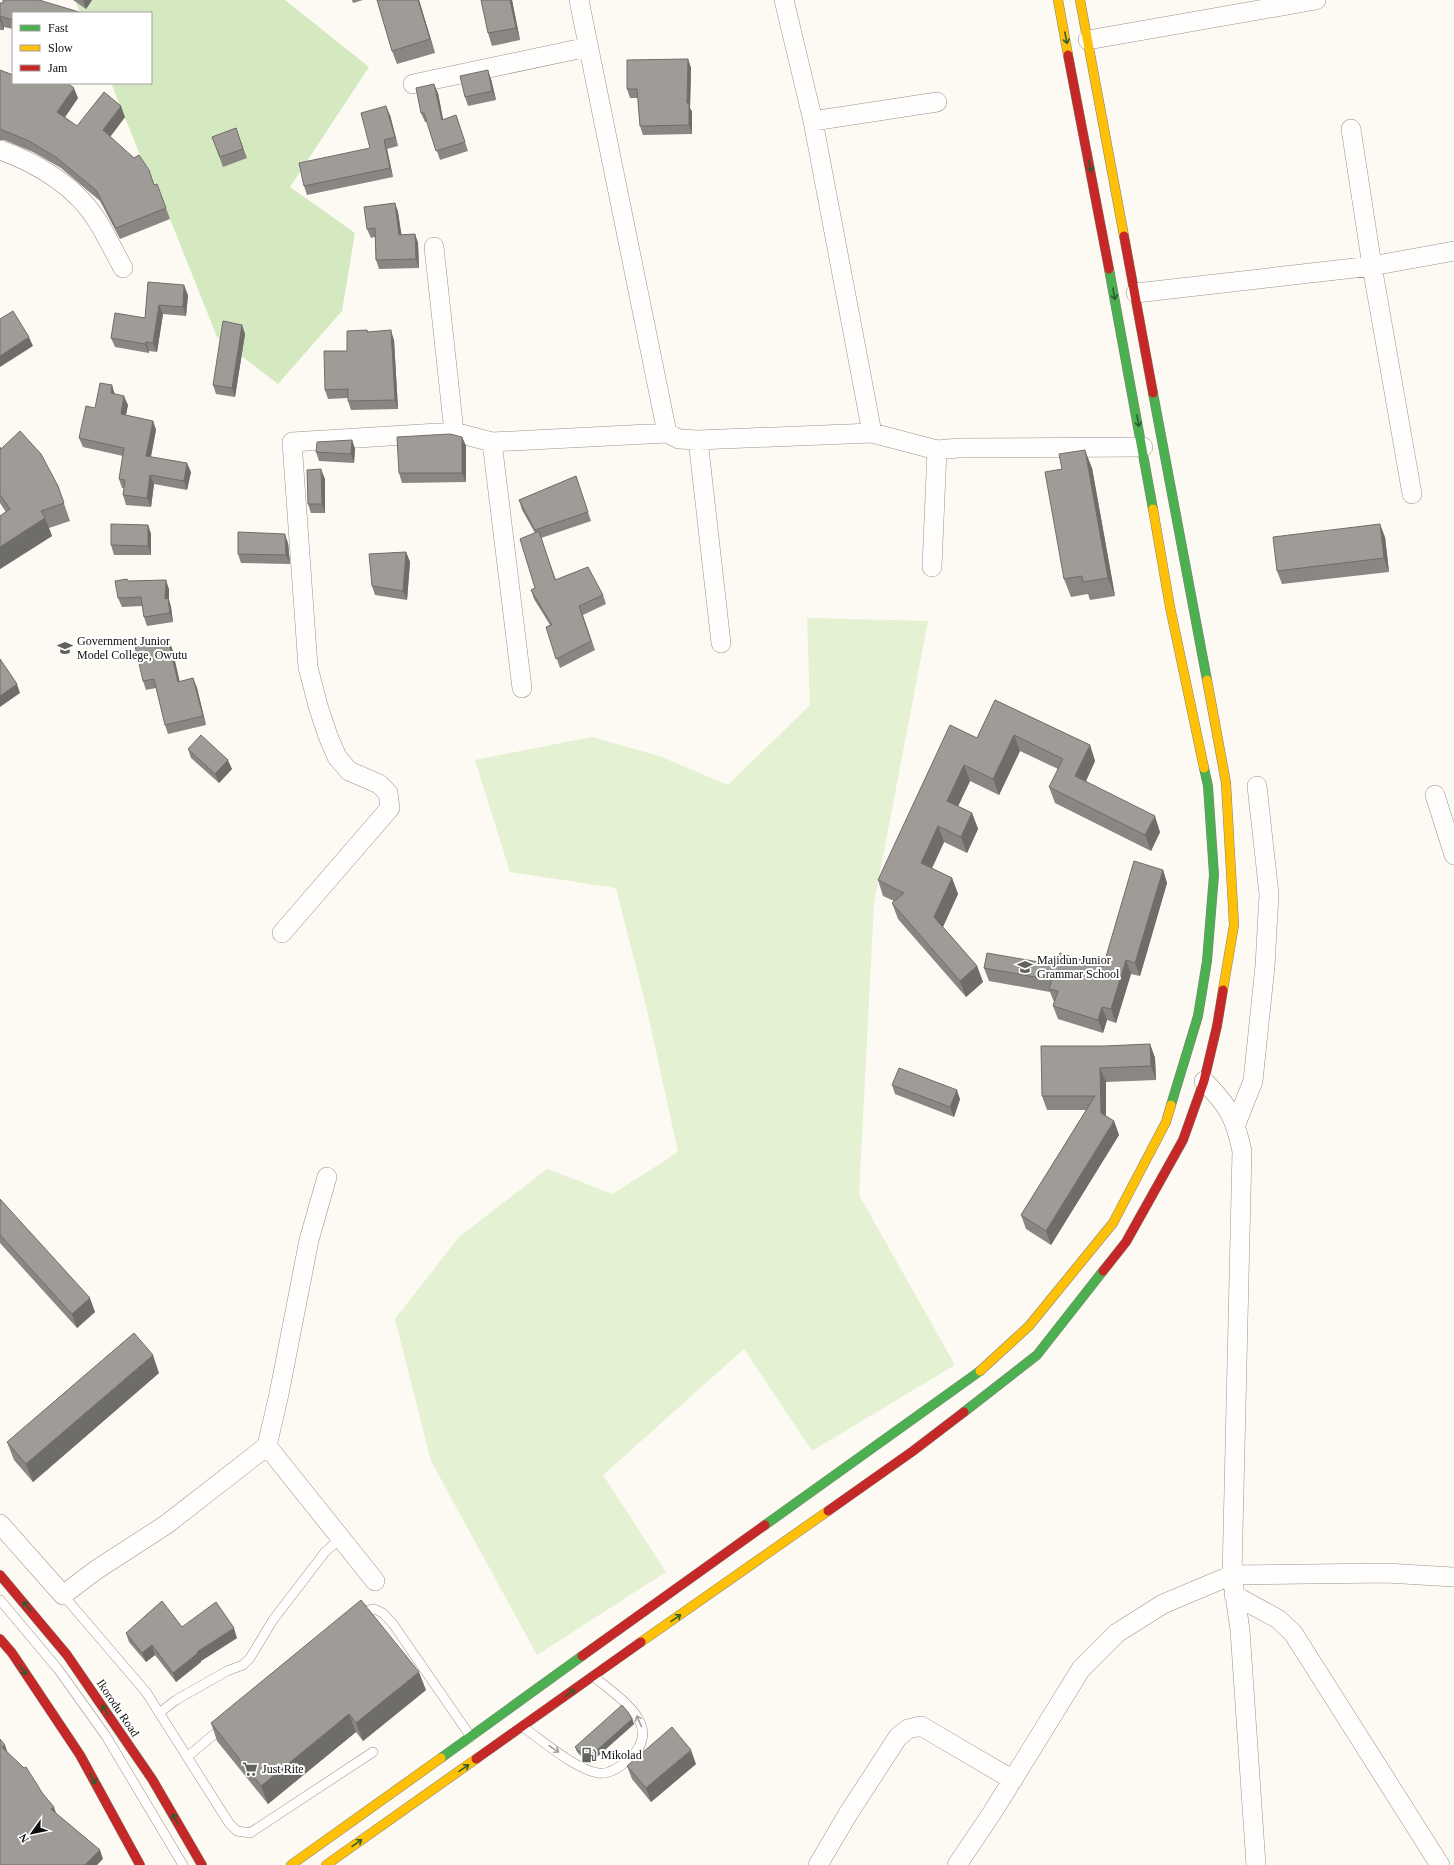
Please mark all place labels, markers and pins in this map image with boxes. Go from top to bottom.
place label: Government Junior Model College, Owutu [77,634,187,662]
school or university icon: Government Junior Model College, Owutu [56,639,74,657]
place label: Majidun Junior Grammar School [1037,953,1120,981]
school or university icon: Majidun Junior Grammar School [1016,958,1034,976]
fuel station icon: Mikolad [580,1746,598,1764]
place label: Mikolad [601,1748,642,1762]
supermarket icon: Just Rite [241,1760,259,1778]
place label: Just Rite [262,1762,304,1776]

